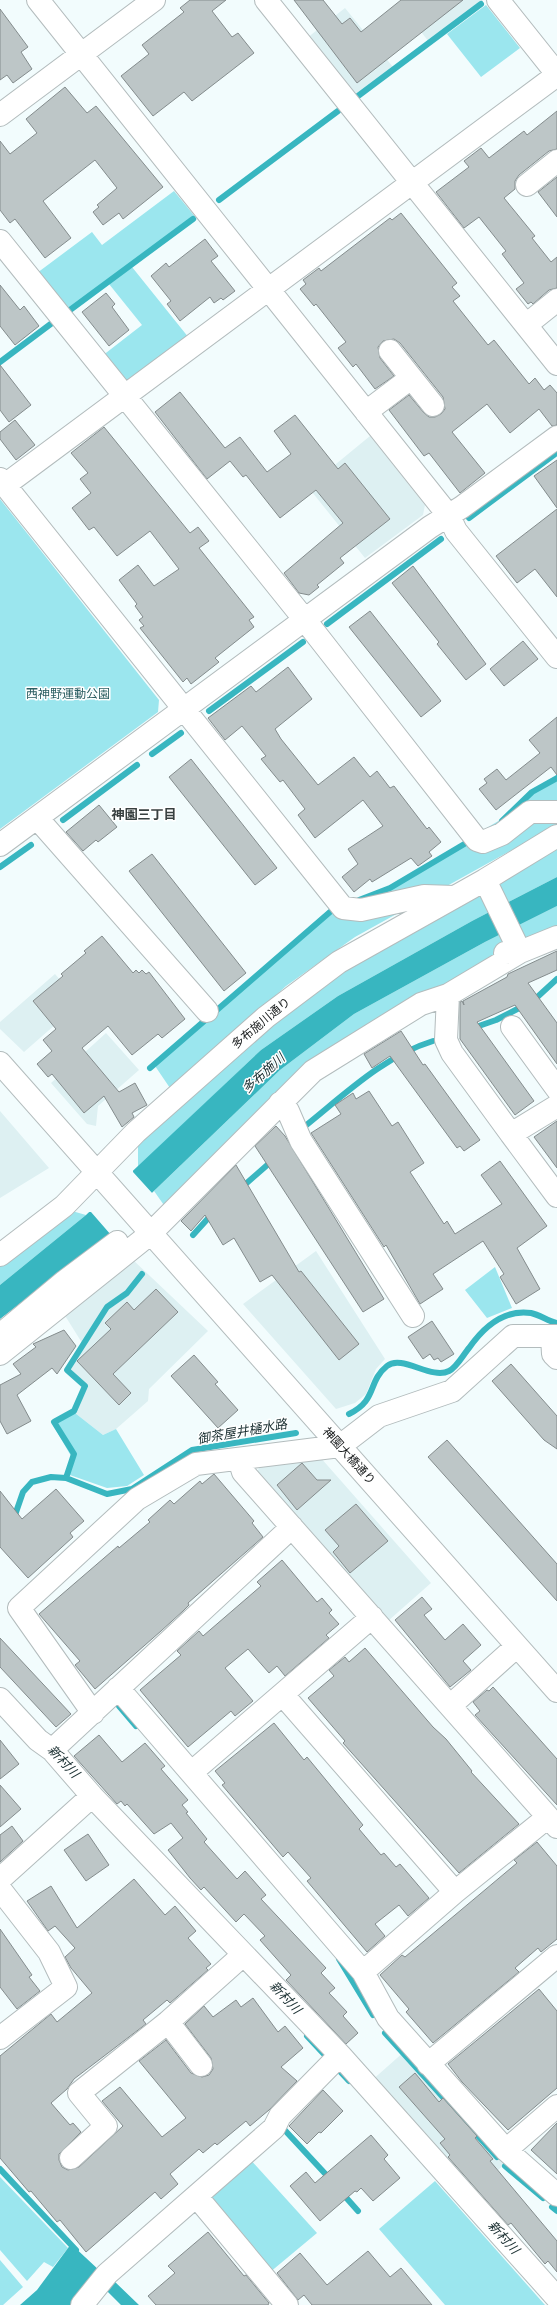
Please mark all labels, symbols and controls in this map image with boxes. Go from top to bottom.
park label: 西神野運動公園 [26,687,110,701]
district label: 神園三丁目 [111,807,177,822]
street label: 多布施川通り [229,994,293,1052]
water label: 多布施川 [239,1049,289,1096]
water label: 御茶屋井樋水路 [196,1416,289,1447]
street label: 神園大橋通り [320,1425,378,1487]
water label: 新村川 [45,1742,84,1782]
water label: 新村川 [267,1978,306,2018]
water label: 新村川 [485,2218,524,2258]

